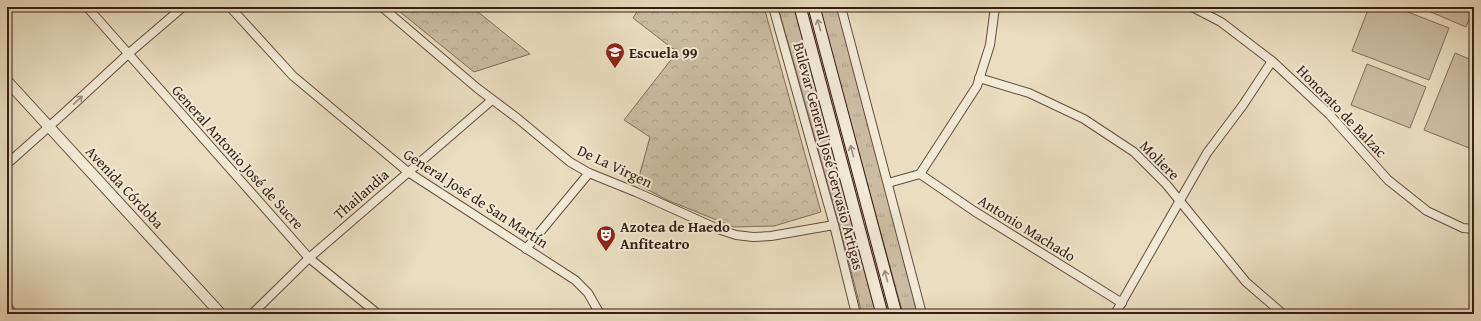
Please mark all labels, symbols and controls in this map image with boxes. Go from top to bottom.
one-way arrow [814,19,822,32]
street label: Bulevar General José Gervasio Artigas [788,40,870,272]
school or university icon: Escuela 99 [604,41,626,69]
place label: Escuela 99 [629,42,698,63]
street label: Honorato de Balzac [1292,60,1392,162]
street label: General Antonio José de Sucre [167,80,309,234]
one-way arrow [73,96,83,105]
street label: Moliere [1135,135,1185,185]
street label: De La Virgen [574,140,656,193]
street label: Avenida Córdoba [81,141,169,233]
street label: General José de San Martín [400,143,553,253]
one-way arrow [848,145,856,158]
street label: Thailandia [329,164,393,224]
street label: Antonio Machado [974,190,1080,267]
place label: Azotea de Haedo Anfiteatro [620,216,730,254]
theatre icon: Azotea de Haedo Anfiteatro [595,224,617,252]
one-way arrow [882,270,890,283]

